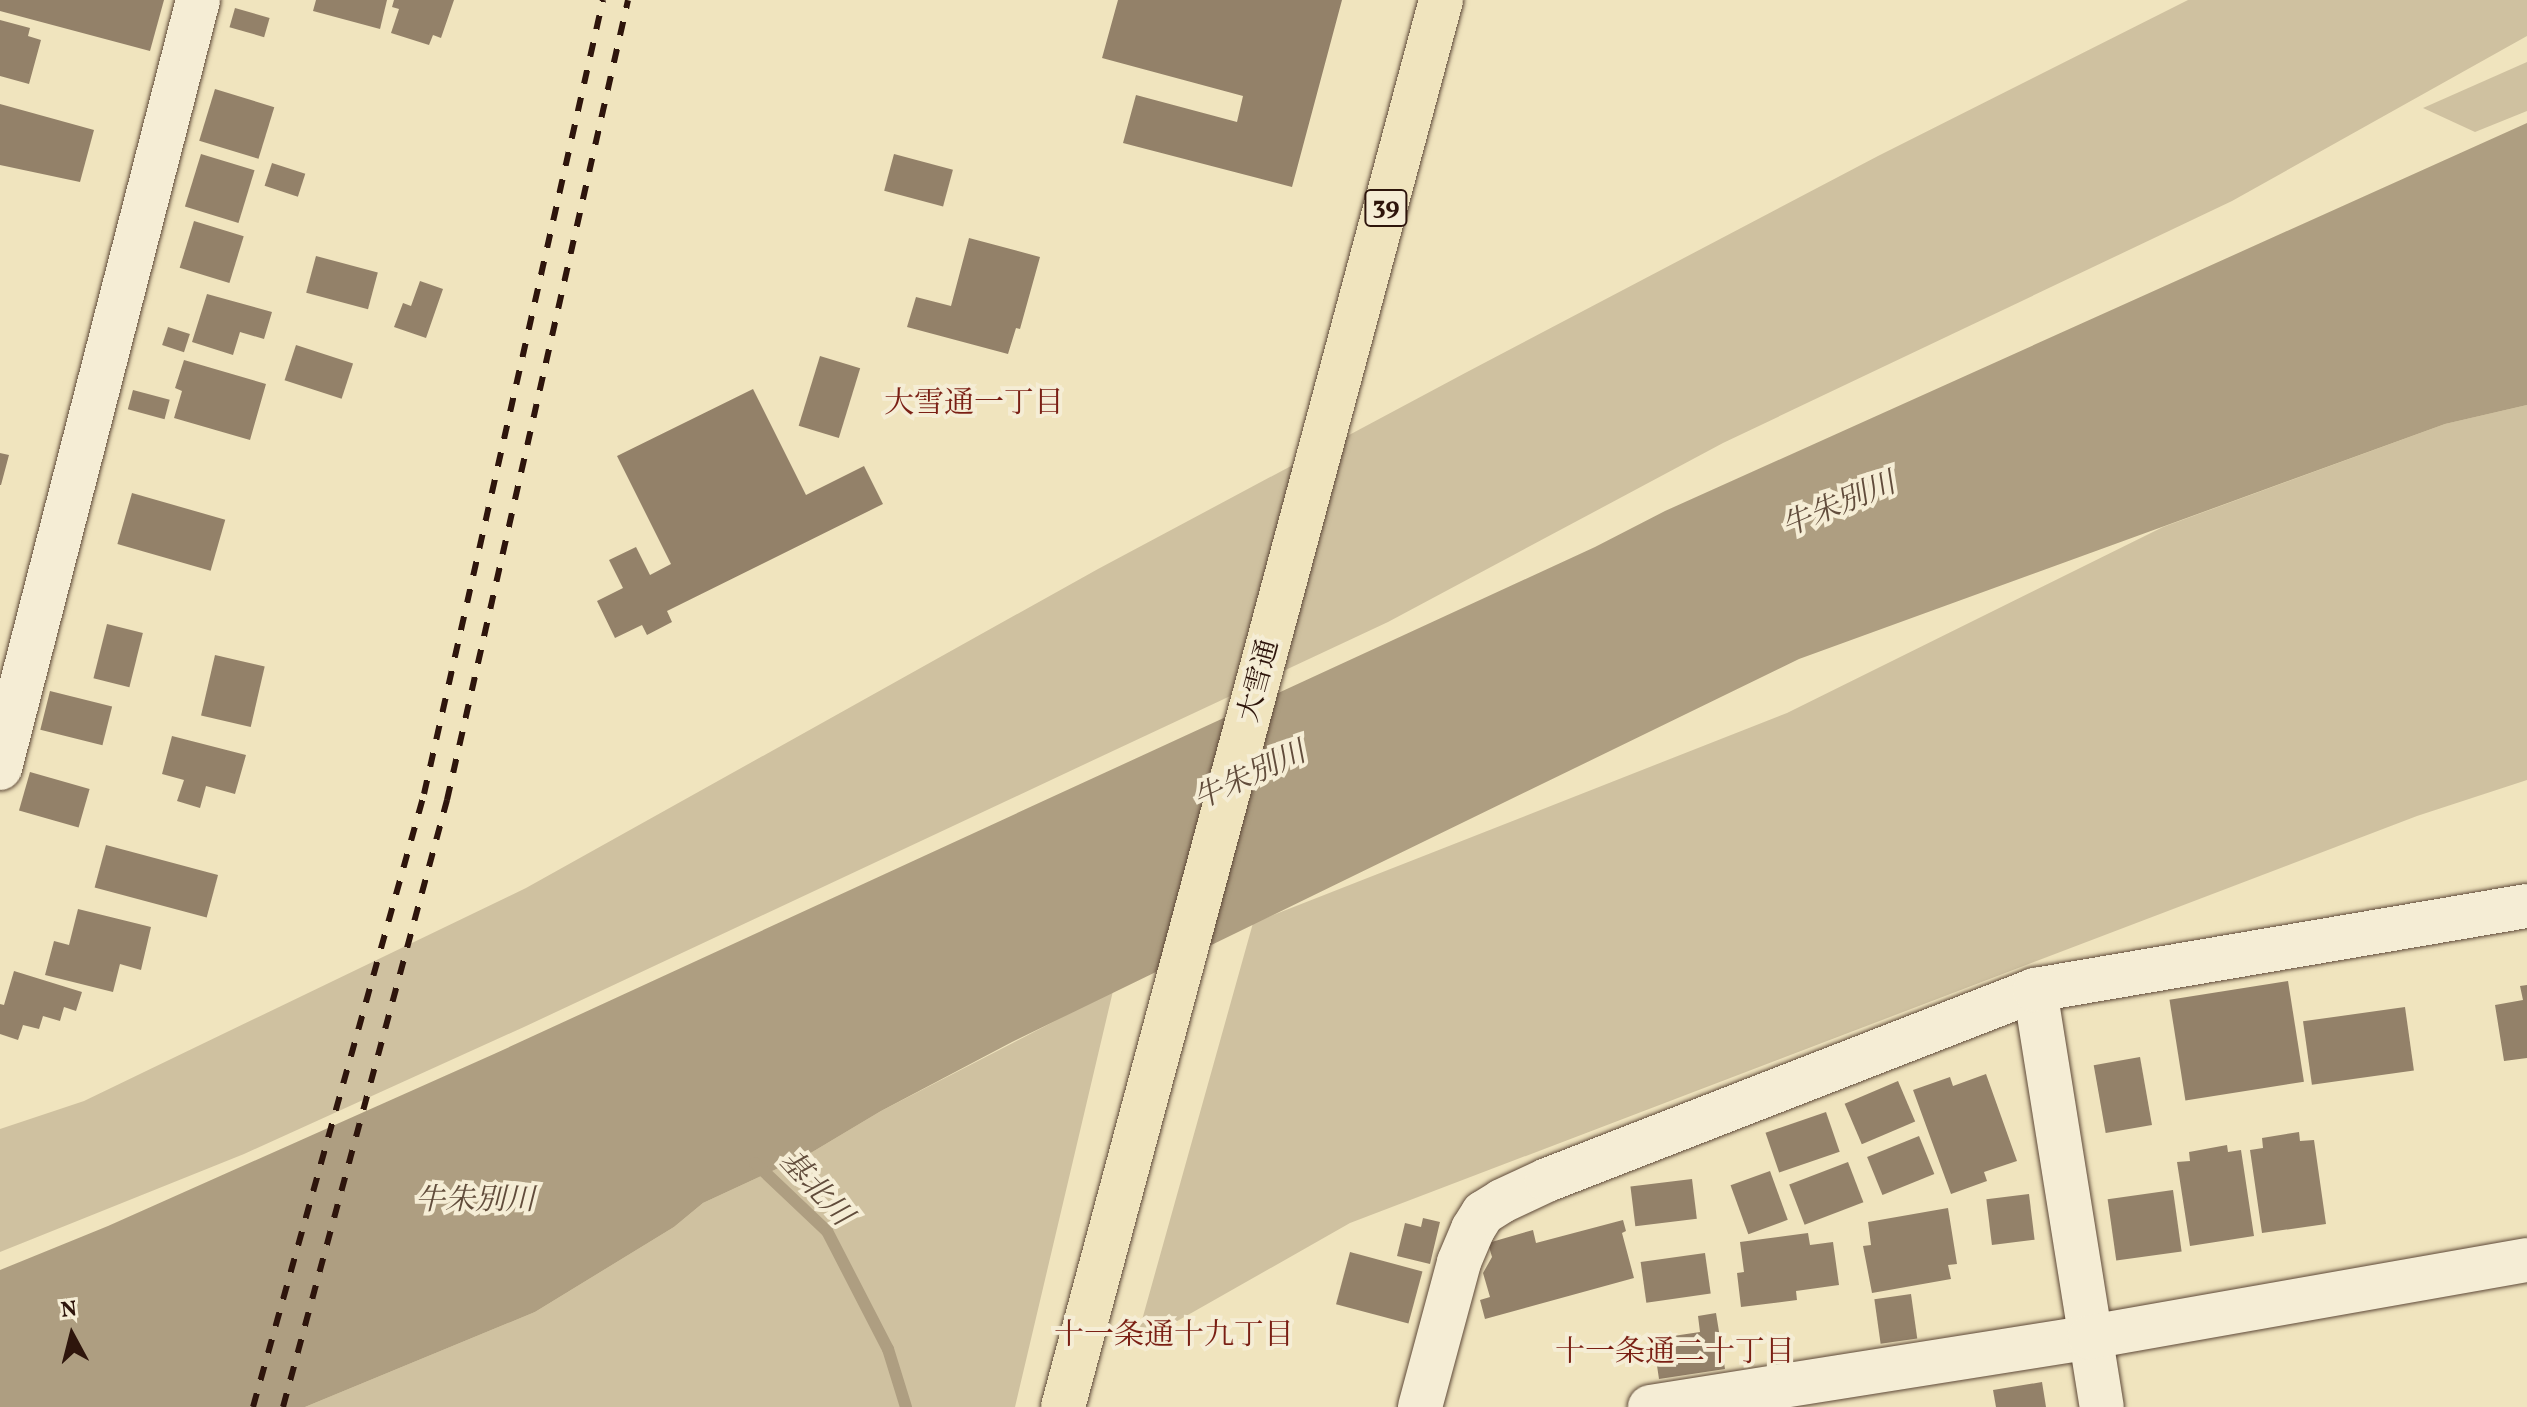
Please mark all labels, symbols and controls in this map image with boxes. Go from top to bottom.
road number: 39 [1364,186,1408,230]
district label: 大雪通一丁目 [884,386,1064,422]
water label: 牛朱別川 [1777,466,1901,546]
street label: 大雪通 [1233,636,1287,726]
water label: 牛朱別川 [1188,735,1312,819]
water label: 基北川 [771,1144,859,1234]
water label: 牛朱別川 [415,1183,535,1219]
text: N [59,1294,79,1327]
north arrow [32,1295,112,1375]
district label: 十一条通十九丁目 [1054,1318,1294,1354]
district label: 十一条通二十丁目 [1555,1335,1795,1371]

